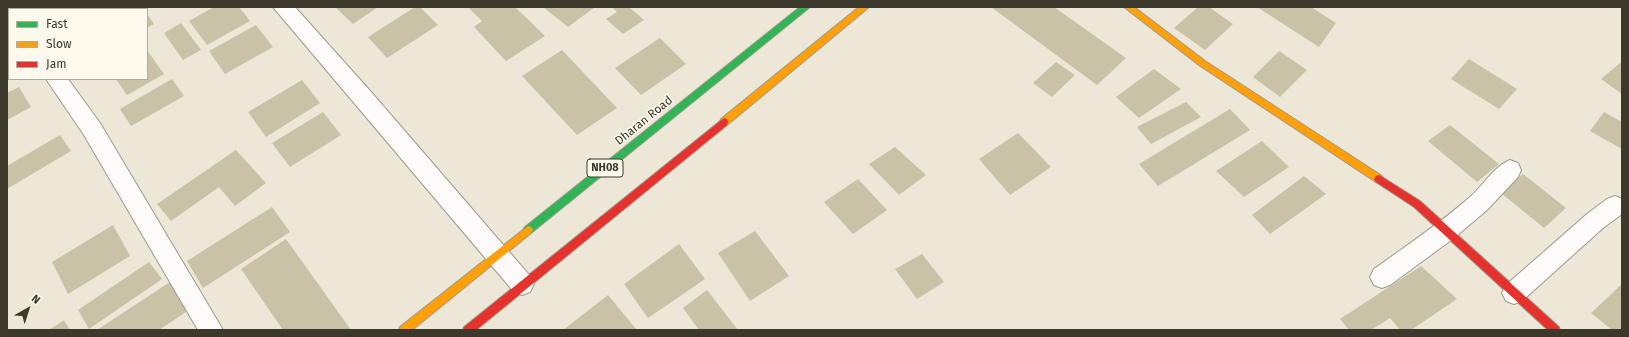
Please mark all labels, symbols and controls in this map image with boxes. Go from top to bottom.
legend [8,8,148,80]
text: Fast [46,17,68,31]
text: Slow [46,37,72,51]
text: Jam [46,57,66,71]
street label: Dharan Road [612,93,676,149]
road number: NH08 [587,159,623,177]
north arrow [8,289,48,329]
text: N [29,292,43,307]

